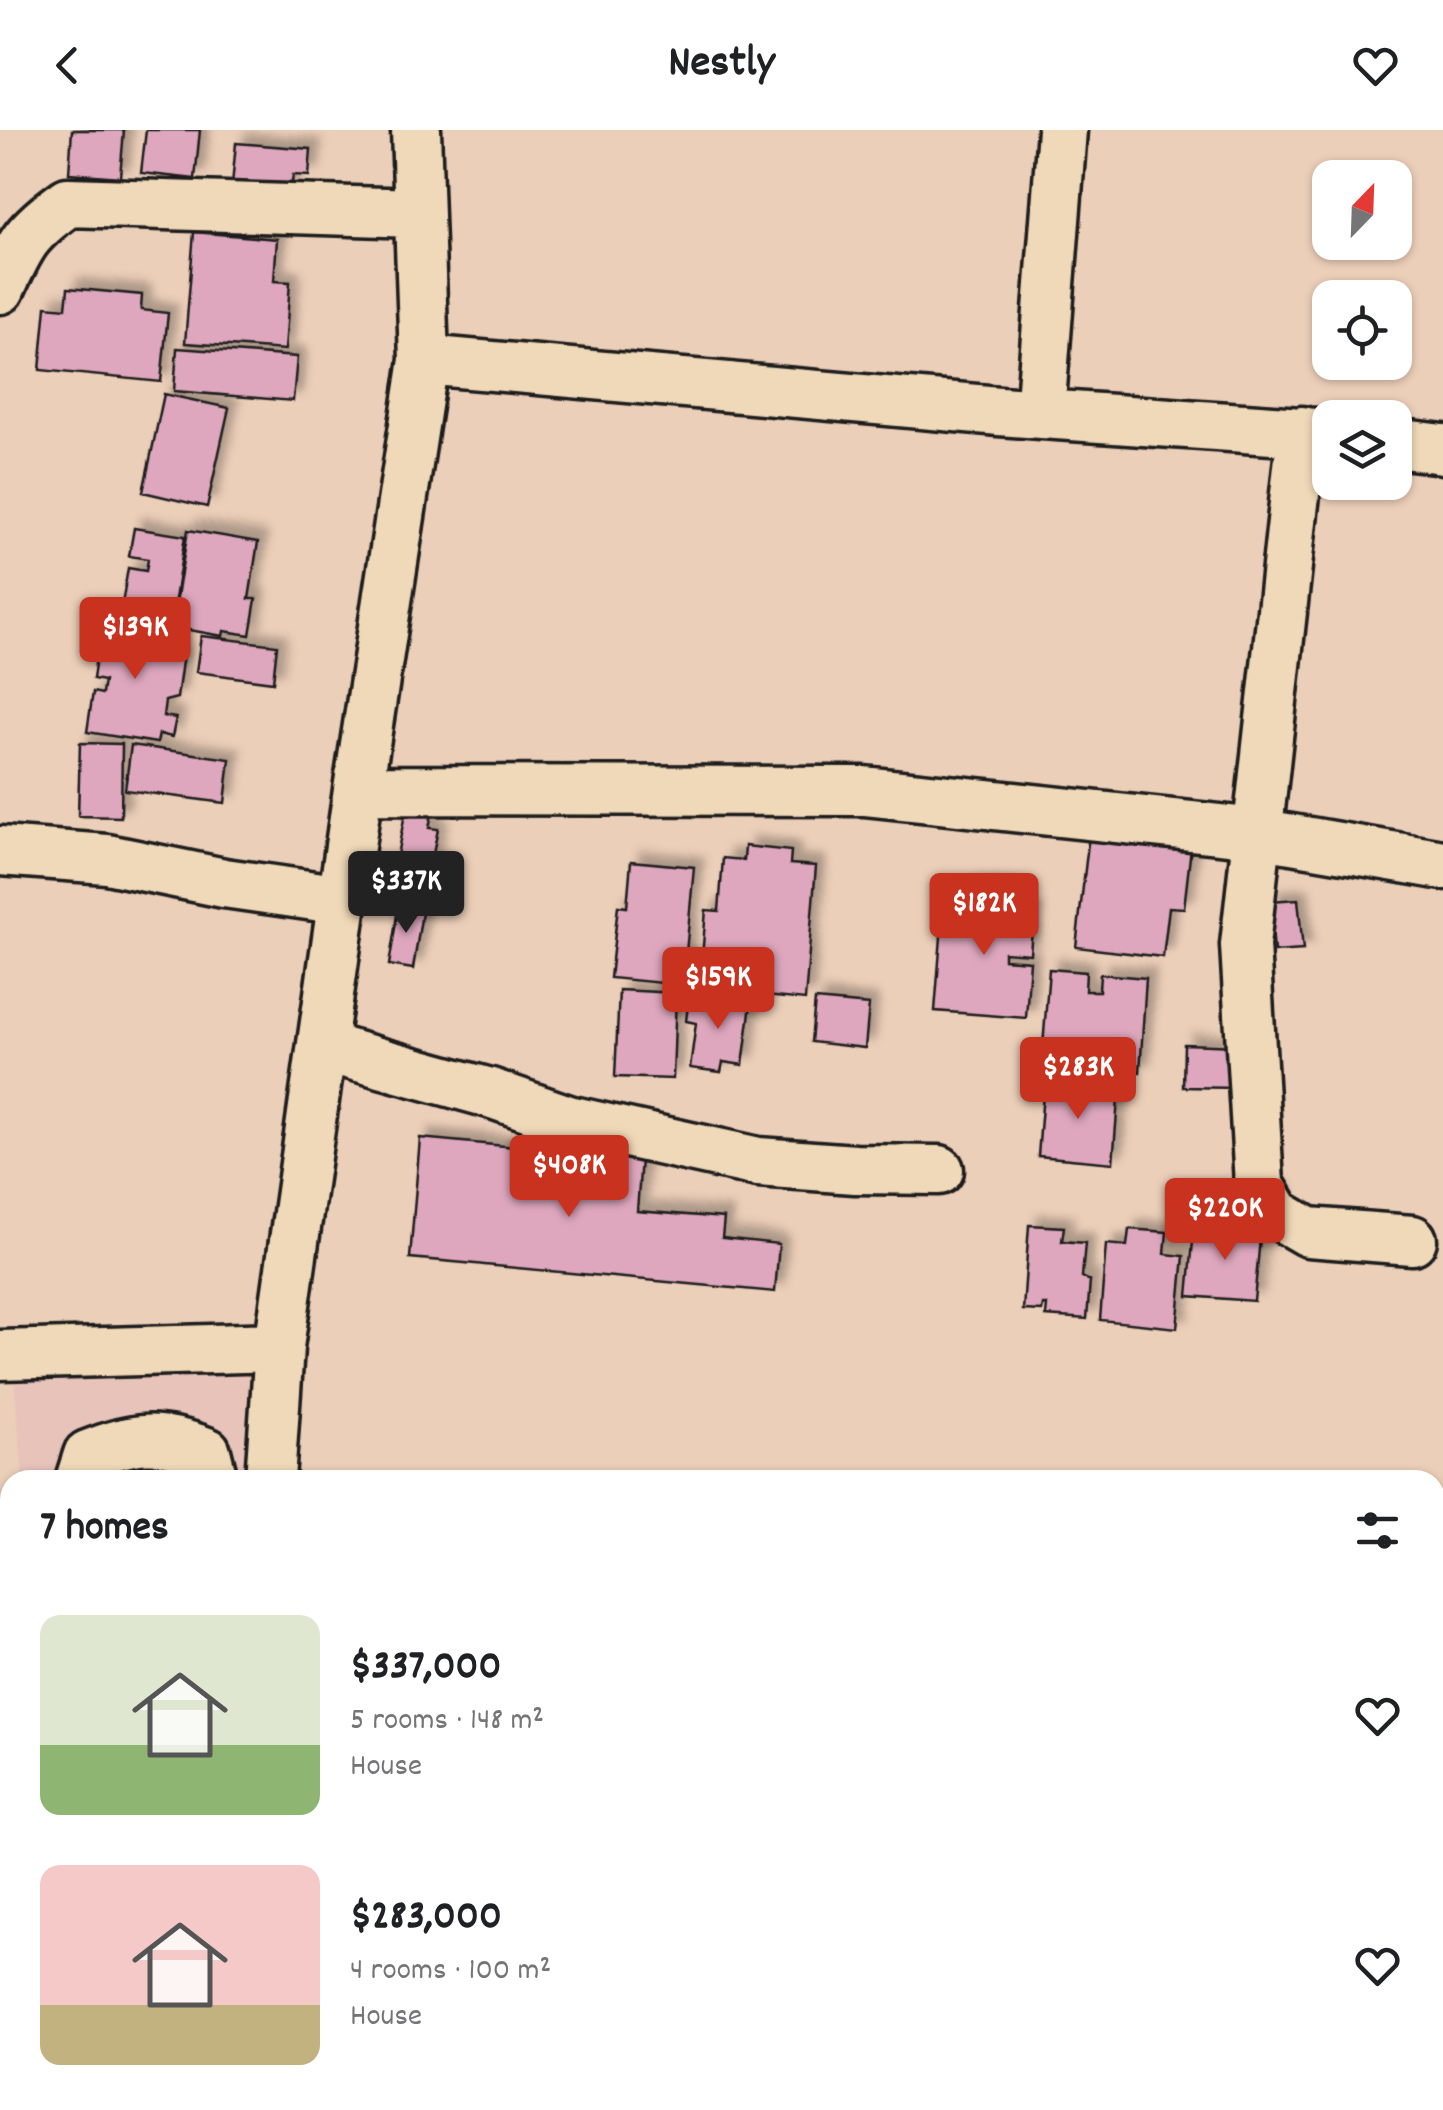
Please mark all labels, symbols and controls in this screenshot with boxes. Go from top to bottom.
text: Nestly [668,33,775,97]
icon: back [40,38,95,93]
icon: heart [1348,38,1403,93]
north arrow [1312,160,1412,260]
map controls [1312,160,1412,500]
button: locate [1312,280,1412,380]
button: layers [1312,400,1412,500]
pin: $139K [65,597,205,682]
text: $139K [102,606,168,652]
pin: $337K [336,851,476,936]
text: $337K [370,860,442,906]
pin: $182K [914,873,1054,958]
text: $182K [952,882,1016,928]
pin: $159K [648,947,788,1032]
text: $159K [684,956,752,1002]
pin: $283K [1008,1037,1148,1122]
text: $283K [1042,1046,1114,1092]
pin: $408K [499,1135,639,1220]
text: $408K [532,1144,606,1190]
pin: $220K [1155,1178,1295,1263]
text: $220K [1187,1187,1263,1233]
text: 7 homes [40,1500,169,1560]
icon: filters [1350,1503,1405,1558]
text: $337,000 [350,1639,501,1699]
icon: home [120,1655,240,1775]
icon: heart [1350,1688,1405,1743]
text: 5 rooms · 148 m² [350,1699,544,1745]
text: House [350,1745,422,1791]
text: $283,000 [350,1889,502,1949]
icon: home [120,1905,240,2025]
icon: heart [1350,1938,1405,1993]
text: 4 rooms · 100 m² [350,1949,551,1995]
text: House [350,1995,422,2041]

